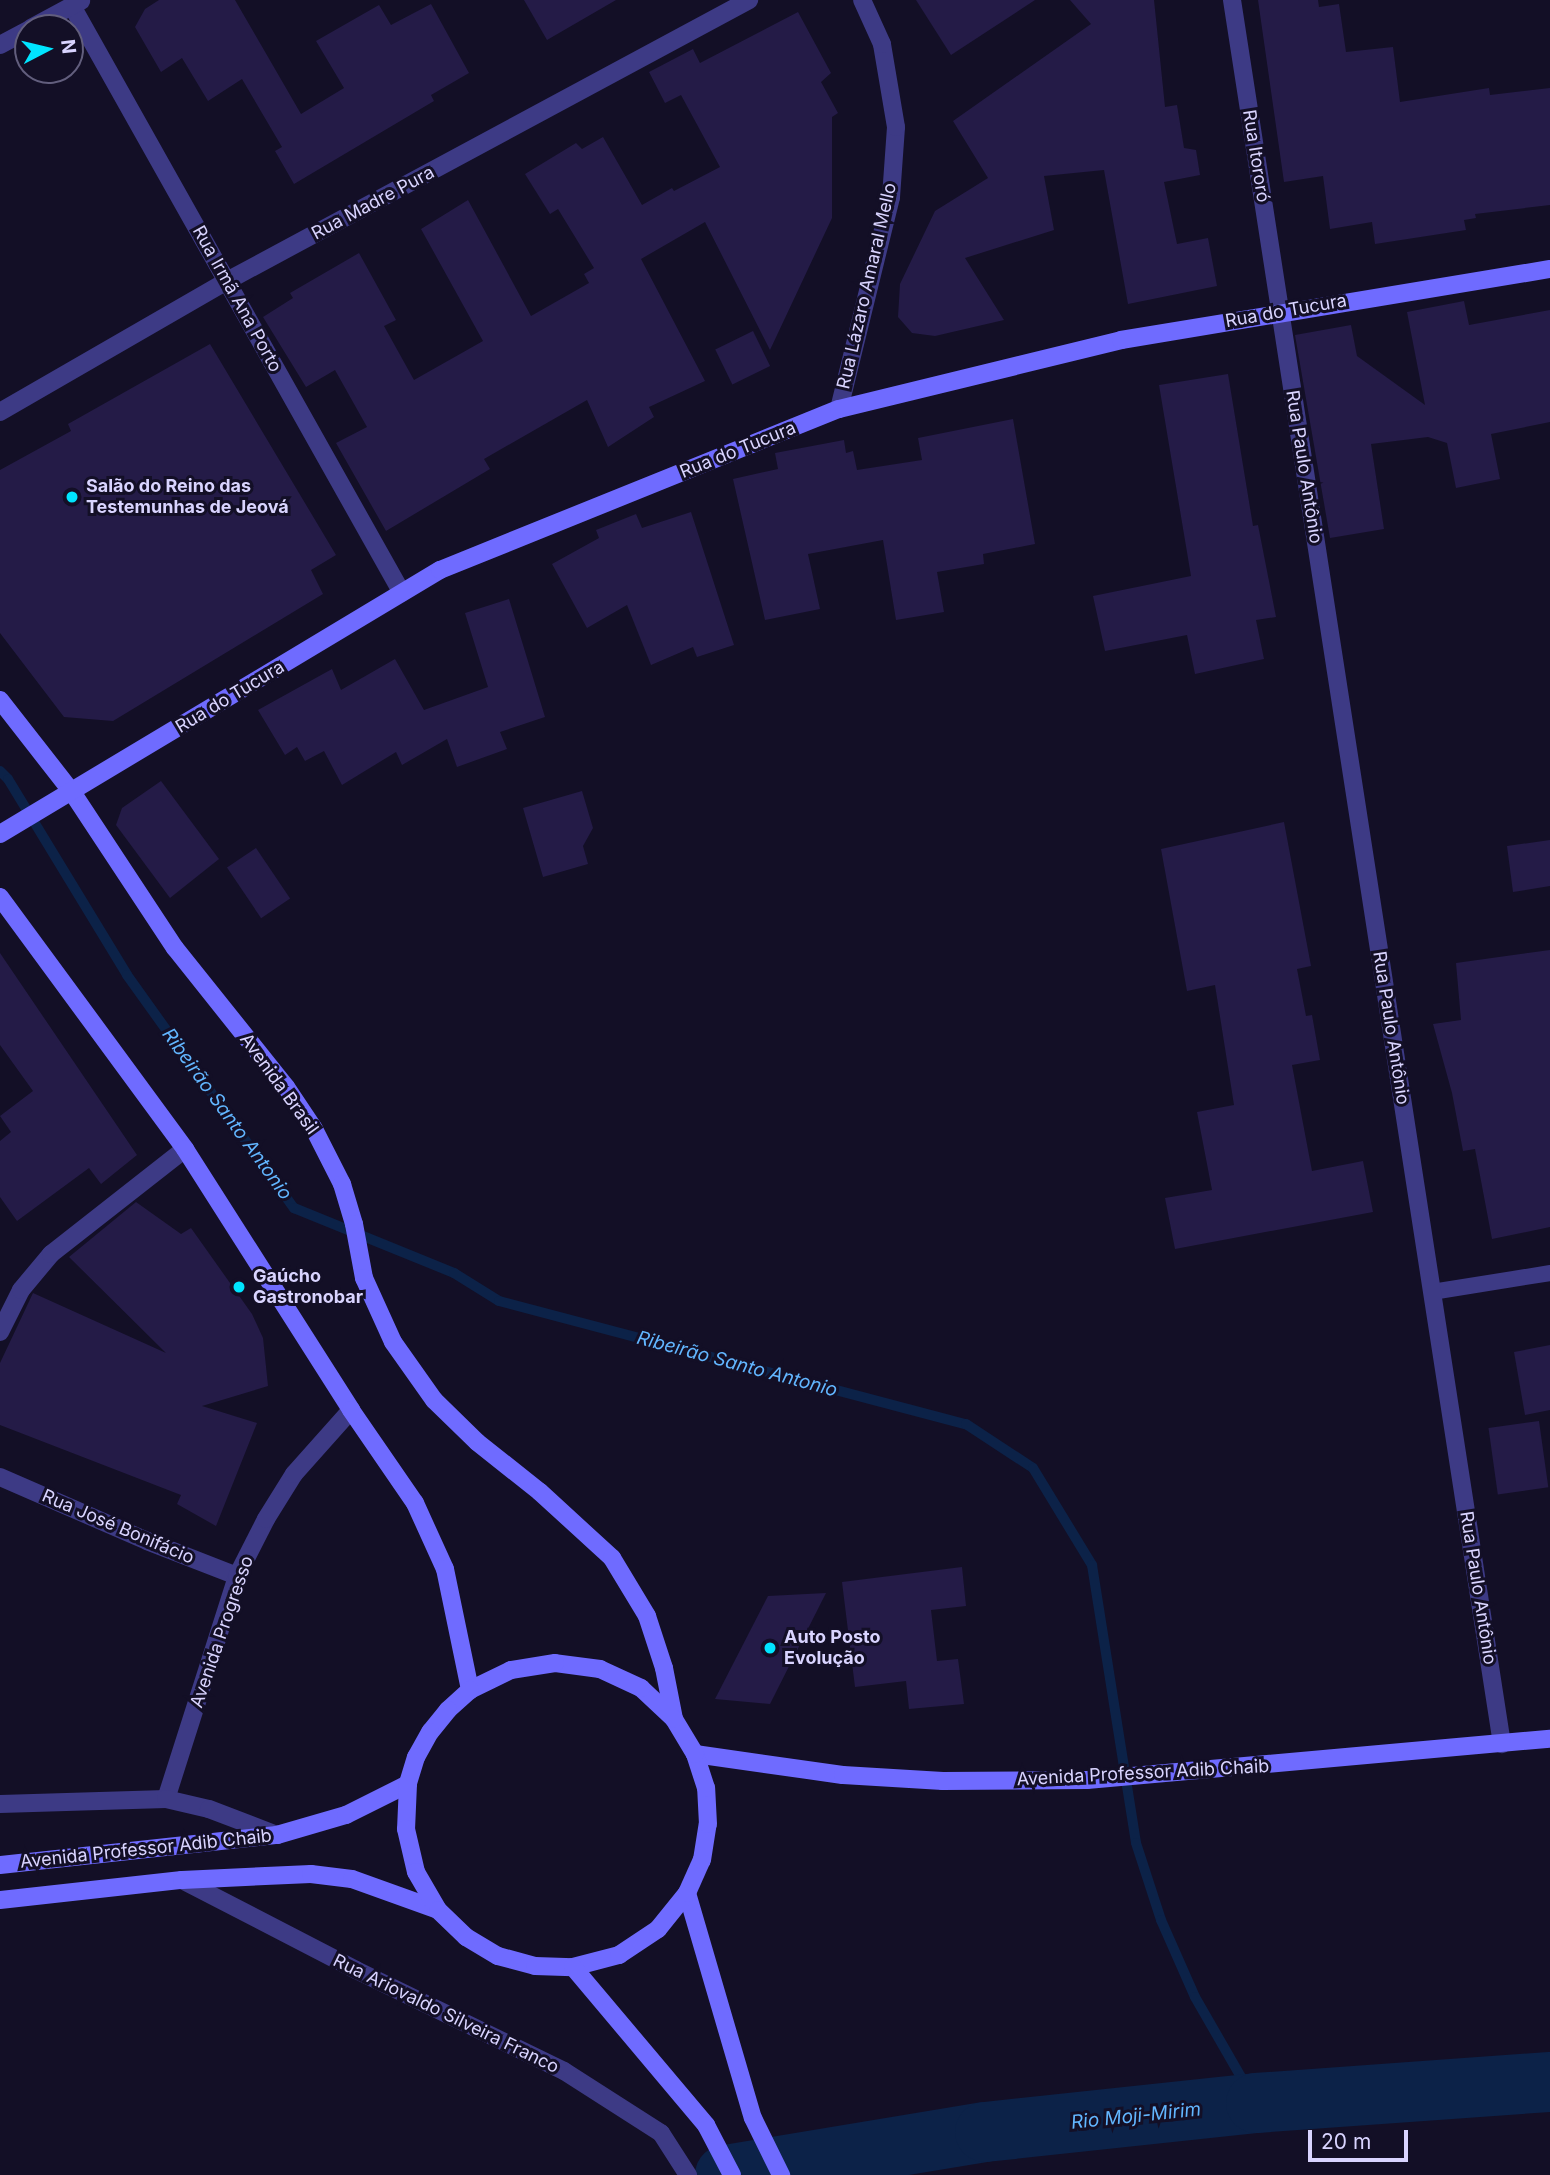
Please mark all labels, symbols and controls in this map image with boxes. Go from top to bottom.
north arrow [14,14,84,84]
text: N [56,38,81,55]
street label: Rua Itororó [1238,108,1274,204]
street label: Rua Madre Pura [308,162,438,244]
street label: Rua Lázaro Amaral Mello [833,181,901,391]
street label: Rua Irmã Ana Porto [188,222,286,376]
street label: Rua do Tucura [1224,290,1348,332]
street label: Rua Paulo Antônio [1281,389,1327,545]
street label: Rua do Tucura [677,417,799,483]
place label: Salão do Reino das Testemunhas de Jeová [86,476,289,518]
marker: Salão do Reino das Testemunhas de Jeová [64,489,80,505]
street label: Rua do Tucura [172,656,288,738]
street label: Rua Paulo Antônio [1368,950,1414,1106]
water label: Ribeirão Santo Antonio [157,1024,297,1204]
street label: Avenida Brasil [235,1029,323,1139]
place label: Gaúcho Gastronobar [253,1266,363,1308]
marker: Gaúcho Gastronobar [231,1279,247,1295]
water label: Ribeirão Santo Antonio [634,1326,840,1402]
street label: Rua José Bonifácio [39,1485,197,1569]
street label: Rua Paulo Antônio [1455,1510,1501,1666]
street label: Avenida Progresso [186,1553,258,1711]
place label: Auto Posto Evolução [784,1627,880,1670]
marker: Auto Posto Evolução [762,1640,778,1656]
street label: Avenida Professor Adib Chaib [1016,1756,1270,1790]
street label: Avenida Professor Adib Chaib [19,1825,273,1873]
street label: Rua Ariovaldo Silveira Franco [330,1950,562,2078]
water label: Rio Moji-Mirim [1070,2098,1202,2134]
scale bar [1312,2116,1412,2160]
text: 20 m [1321,2129,1371,2154]

